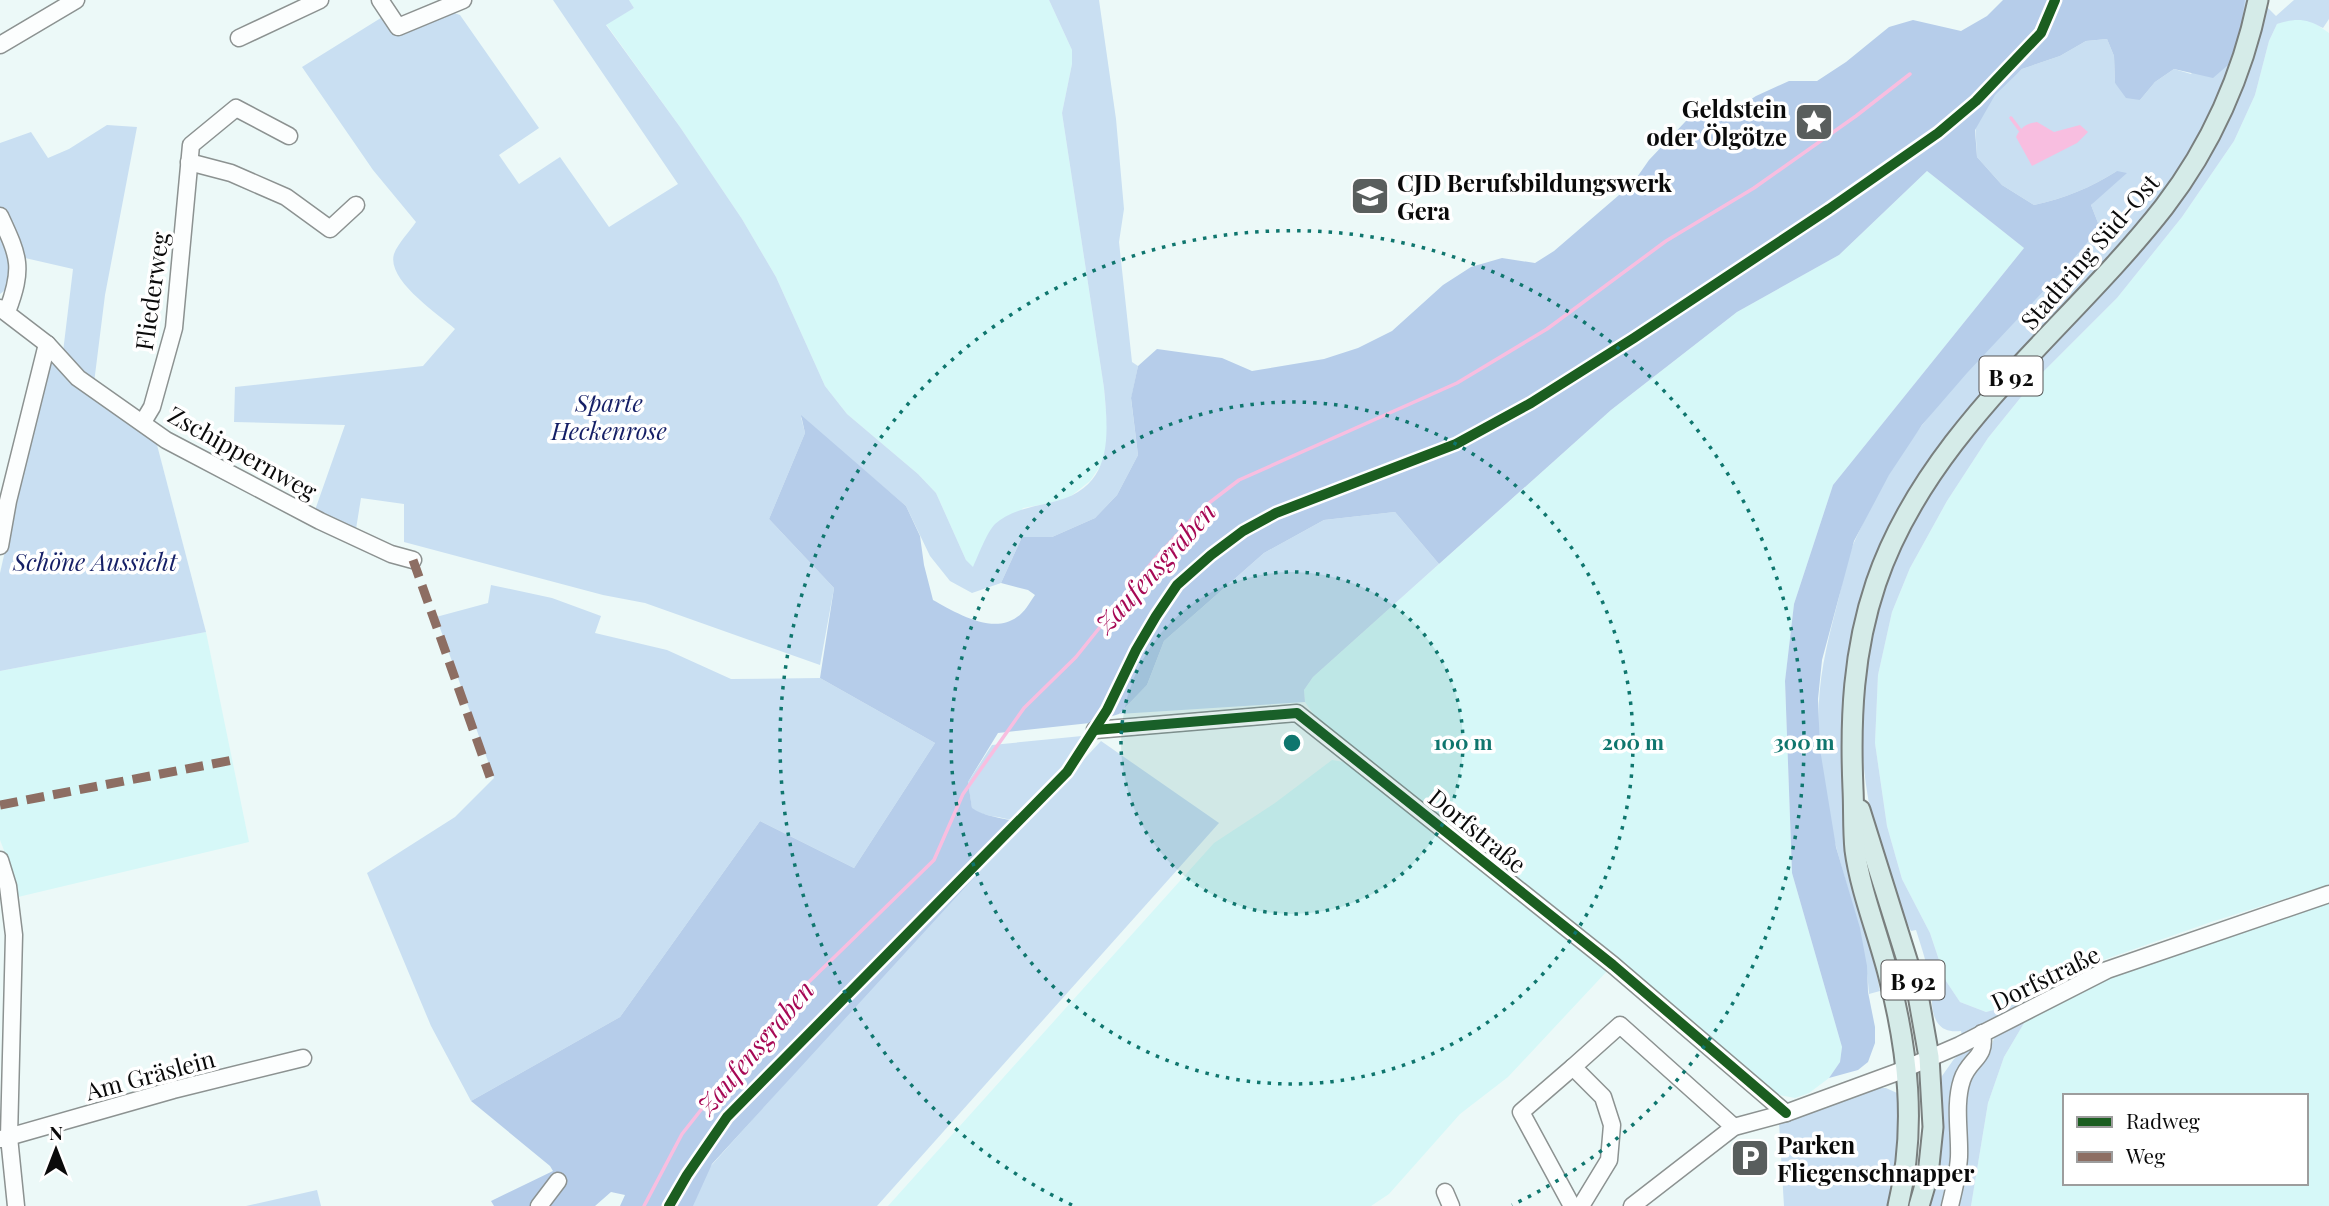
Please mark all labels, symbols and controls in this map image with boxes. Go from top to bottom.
place label: Geldstein oder Ölgötze [1646,92,1787,152]
place icon: Geldstein oder Ölgötze [1793,101,1835,143]
place label: CJD Berufsbildungswerk Gera [1397,166,1673,226]
street label: Stadtring Süd-Ost [2013,166,2166,335]
school or university icon: CJD Berufsbildungswerk Gera [1349,175,1391,217]
street label: Fliederweg [127,229,175,352]
road number: B 92 [1980,356,2042,396]
park label: Sparte Heckenrose [550,386,667,446]
street label: Zschippernweg [163,398,324,506]
water label: Zaufensgraben [1086,494,1223,641]
park label: Schöne Aussicht [12,545,178,577]
text: 100 m [1433,727,1493,755]
text: 200 m [1602,727,1664,755]
text: 300 m [1773,727,1835,755]
centre of rings [1280,731,1304,755]
street label: Dorfstraße [1422,781,1534,879]
street label: Dorfstraße [1985,937,2105,1017]
road number: B 92 [1882,960,1944,1000]
water label: Zaufensgraben [687,973,821,1123]
street label: Am Gräslein [81,1041,218,1107]
legend [2063,1094,2308,1185]
text: Radweg [2126,1106,2200,1134]
north arrow [21,1115,91,1185]
text: N [49,1119,63,1145]
place label: Parken Fliegenschnapper [1777,1128,1975,1188]
parking icon: Parken Fliegenschnapper [1729,1137,1771,1179]
text: Weg [2125,1141,2165,1169]

